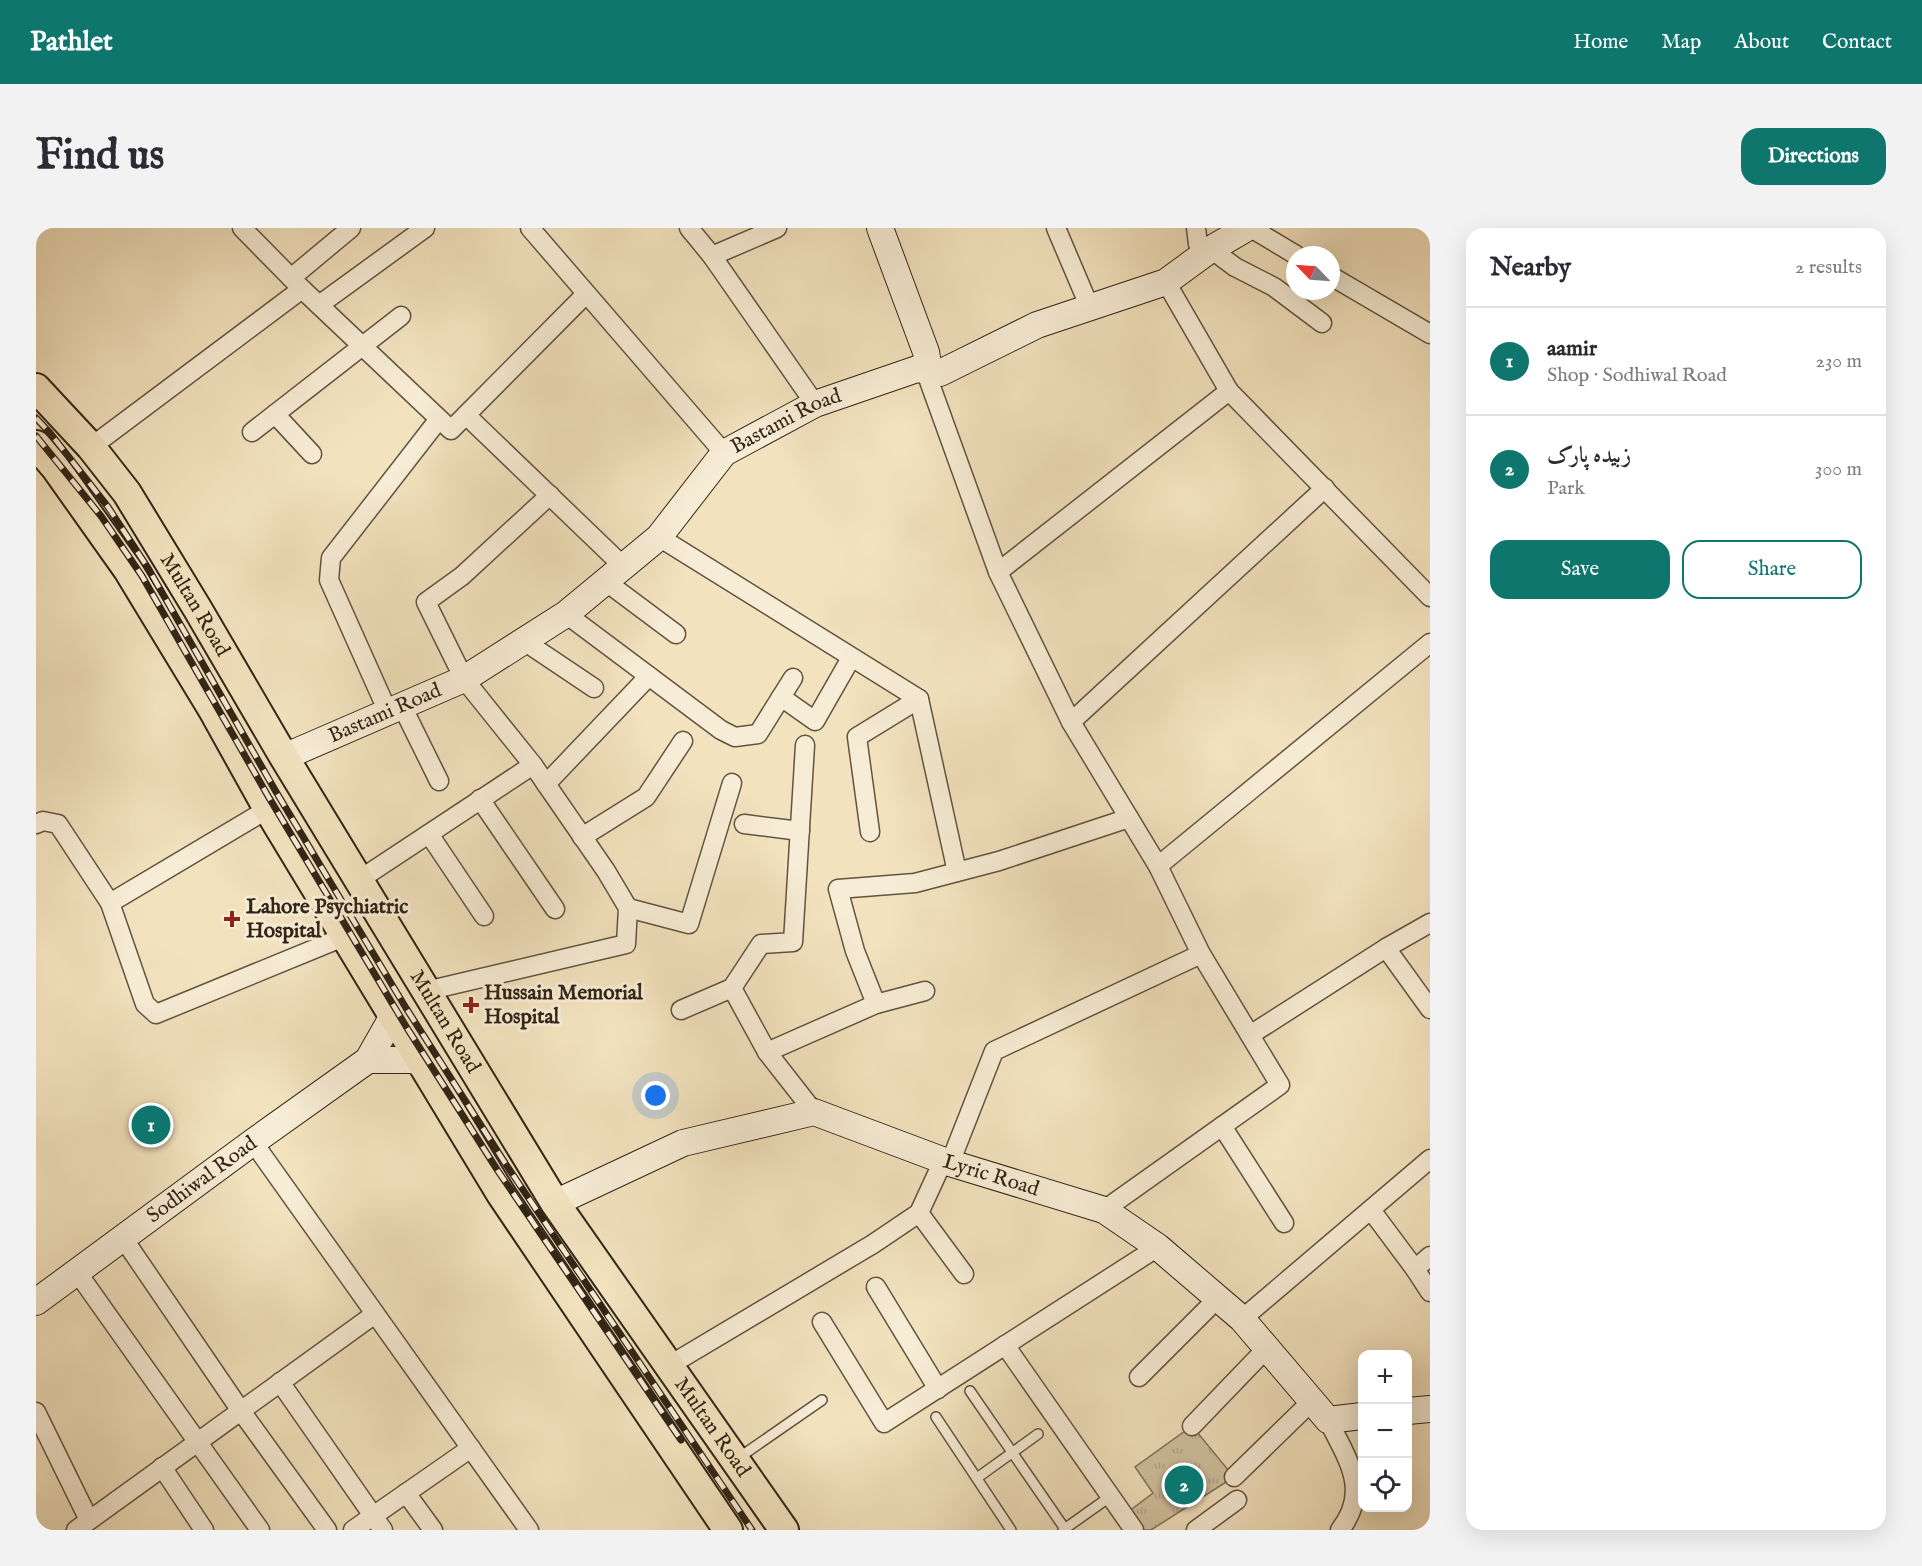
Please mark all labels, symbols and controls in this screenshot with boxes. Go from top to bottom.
text: Pathlet [30,25,113,60]
text: Home [1573,29,1628,56]
text: Map [1661,29,1701,56]
text: About [1734,29,1789,56]
text: Contact [1822,29,1892,56]
button: Directions [1741,128,1886,185]
text: Find us [36,130,164,183]
north arrow [1286,246,1340,300]
text: Nearby [1490,251,1571,284]
text: 2 results [1795,255,1862,280]
text: aamir [1547,335,1597,363]
text: 1 [1506,349,1513,374]
text: 230 m [1816,349,1862,374]
text: Shop · Sodhiwal Road [1547,363,1727,388]
street label: Bastami Road [726,382,846,460]
text: زبیدہ پارک [1547,442,1631,470]
text: 2 [1505,457,1514,482]
text: 300 m [1815,457,1862,482]
text: Park [1547,476,1585,501]
button: Save [1490,540,1670,599]
button: Share [1682,540,1862,599]
street label: Multan Road [153,548,236,662]
street label: Bastami Road [324,677,446,750]
place label: Lahore Psychiatric Hospital [246,894,408,945]
marker: Lahore Psychiatric Hospital [223,910,241,928]
street label: Multan Road [403,965,487,1079]
place label: Hussain Memorial Hospital [484,980,644,1031]
marker: Hussain Memorial Hospital [462,996,480,1014]
your location [641,1081,670,1110]
pin: 1 [132,1102,170,1148]
street label: Sodhiwal Road [141,1130,263,1229]
street label: Lyric Road [940,1148,1043,1203]
map controls [1358,1350,1412,1512]
button: + [1358,1350,1412,1404]
street label: Multan Road [668,1372,757,1483]
button: − [1358,1404,1412,1458]
button: locate [1358,1458,1412,1512]
pin: 2 [1164,1462,1204,1508]

